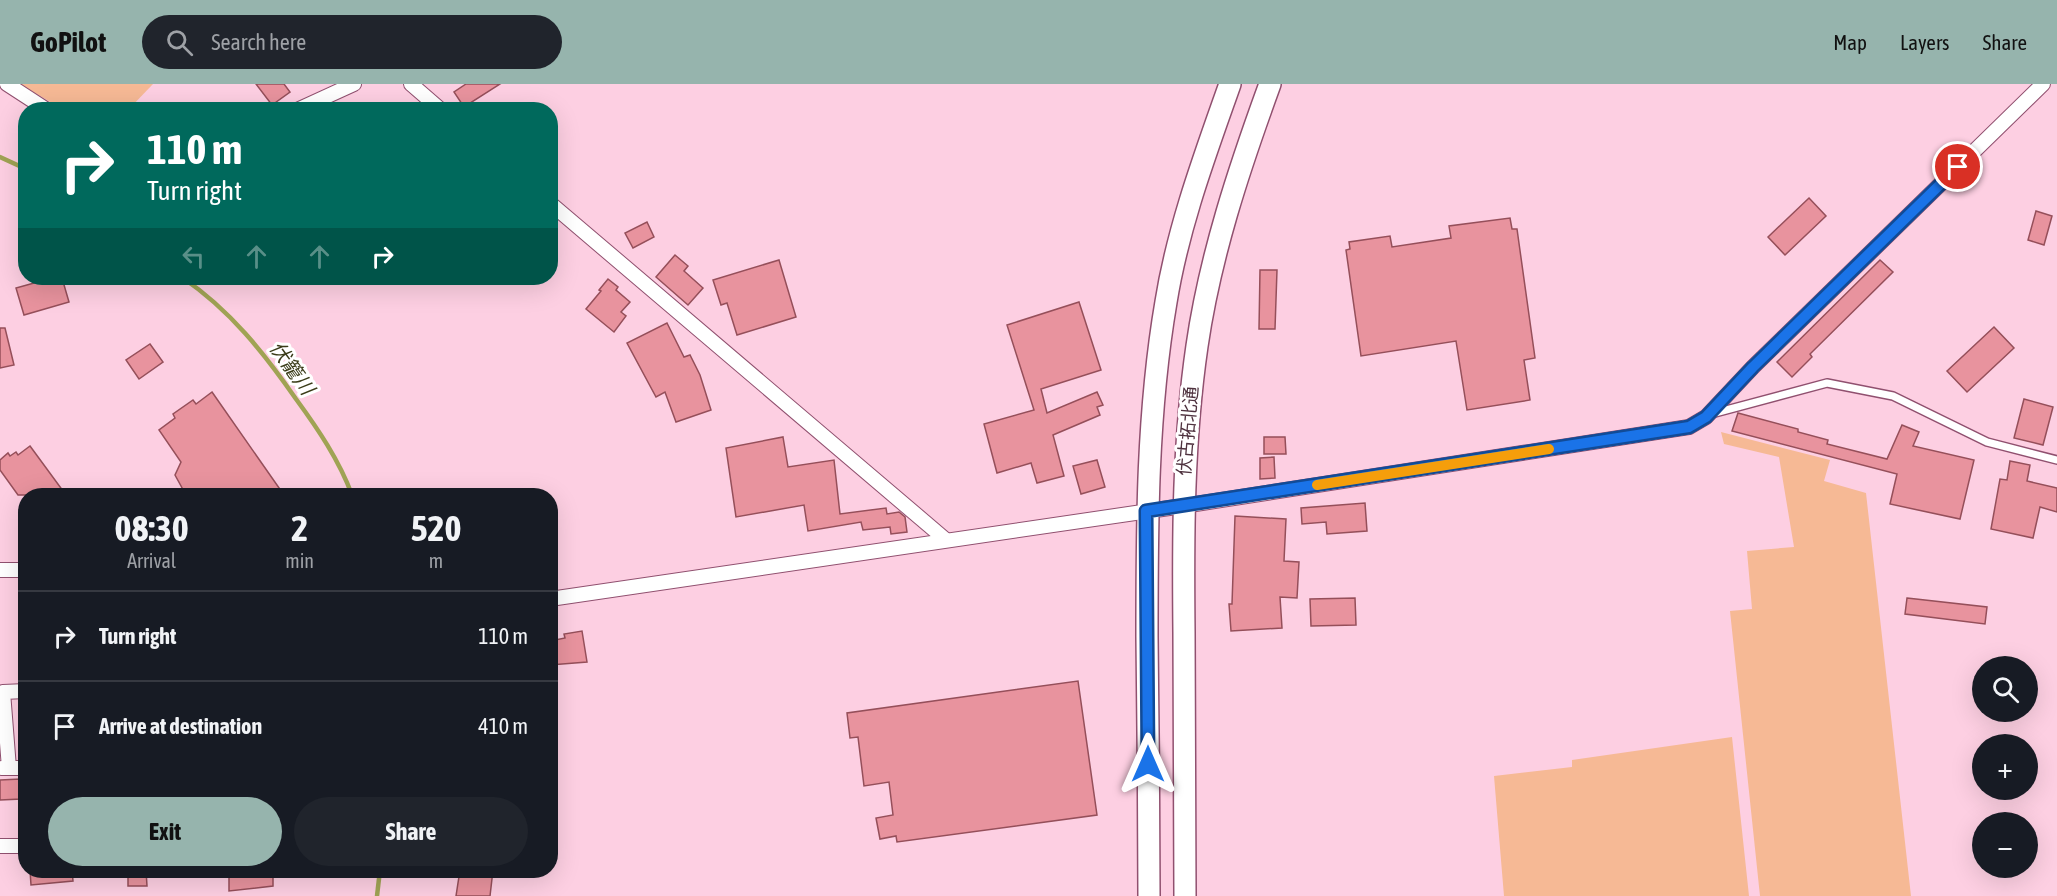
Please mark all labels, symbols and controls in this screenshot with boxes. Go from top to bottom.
search box [142,15,562,69]
text: GoPilot [30,26,106,58]
icon: search [163,26,196,59]
text: Search here [211,29,306,55]
text: Map [1833,30,1867,54]
text: Layers [1900,30,1950,54]
text: Share [1983,30,2027,54]
text: 110 m [147,125,242,173]
icon: right [48,126,126,204]
pin [1932,141,1983,192]
icon: arrive [1941,150,1974,183]
text: Turn right [147,175,242,206]
icon: left [177,240,210,273]
icon: ahead [240,240,273,273]
icon: ahead [303,240,336,273]
icon: right [366,240,399,273]
water label: 伏籠川 [265,337,321,400]
street label: 伏古拓北通 [1173,385,1202,477]
text: 08:30 [115,507,189,549]
text: 2 [291,507,308,549]
text: 520 [411,507,461,549]
text: Arrival [127,549,176,572]
text: min [285,549,314,572]
text: m [429,549,443,572]
icon: right [48,620,81,653]
text: Turn right [99,623,176,649]
text: 110 m [478,623,528,649]
map controls [1972,656,2038,878]
button: search [1972,656,2038,722]
icon: arrive [48,710,81,743]
text: Arrive at destination [99,713,262,739]
text: 410 m [478,713,528,739]
position arrow [1116,732,1180,796]
button: + [1972,734,2038,800]
button: Exit [48,797,282,866]
button: Share [294,797,528,866]
button: − [1972,812,2038,878]

